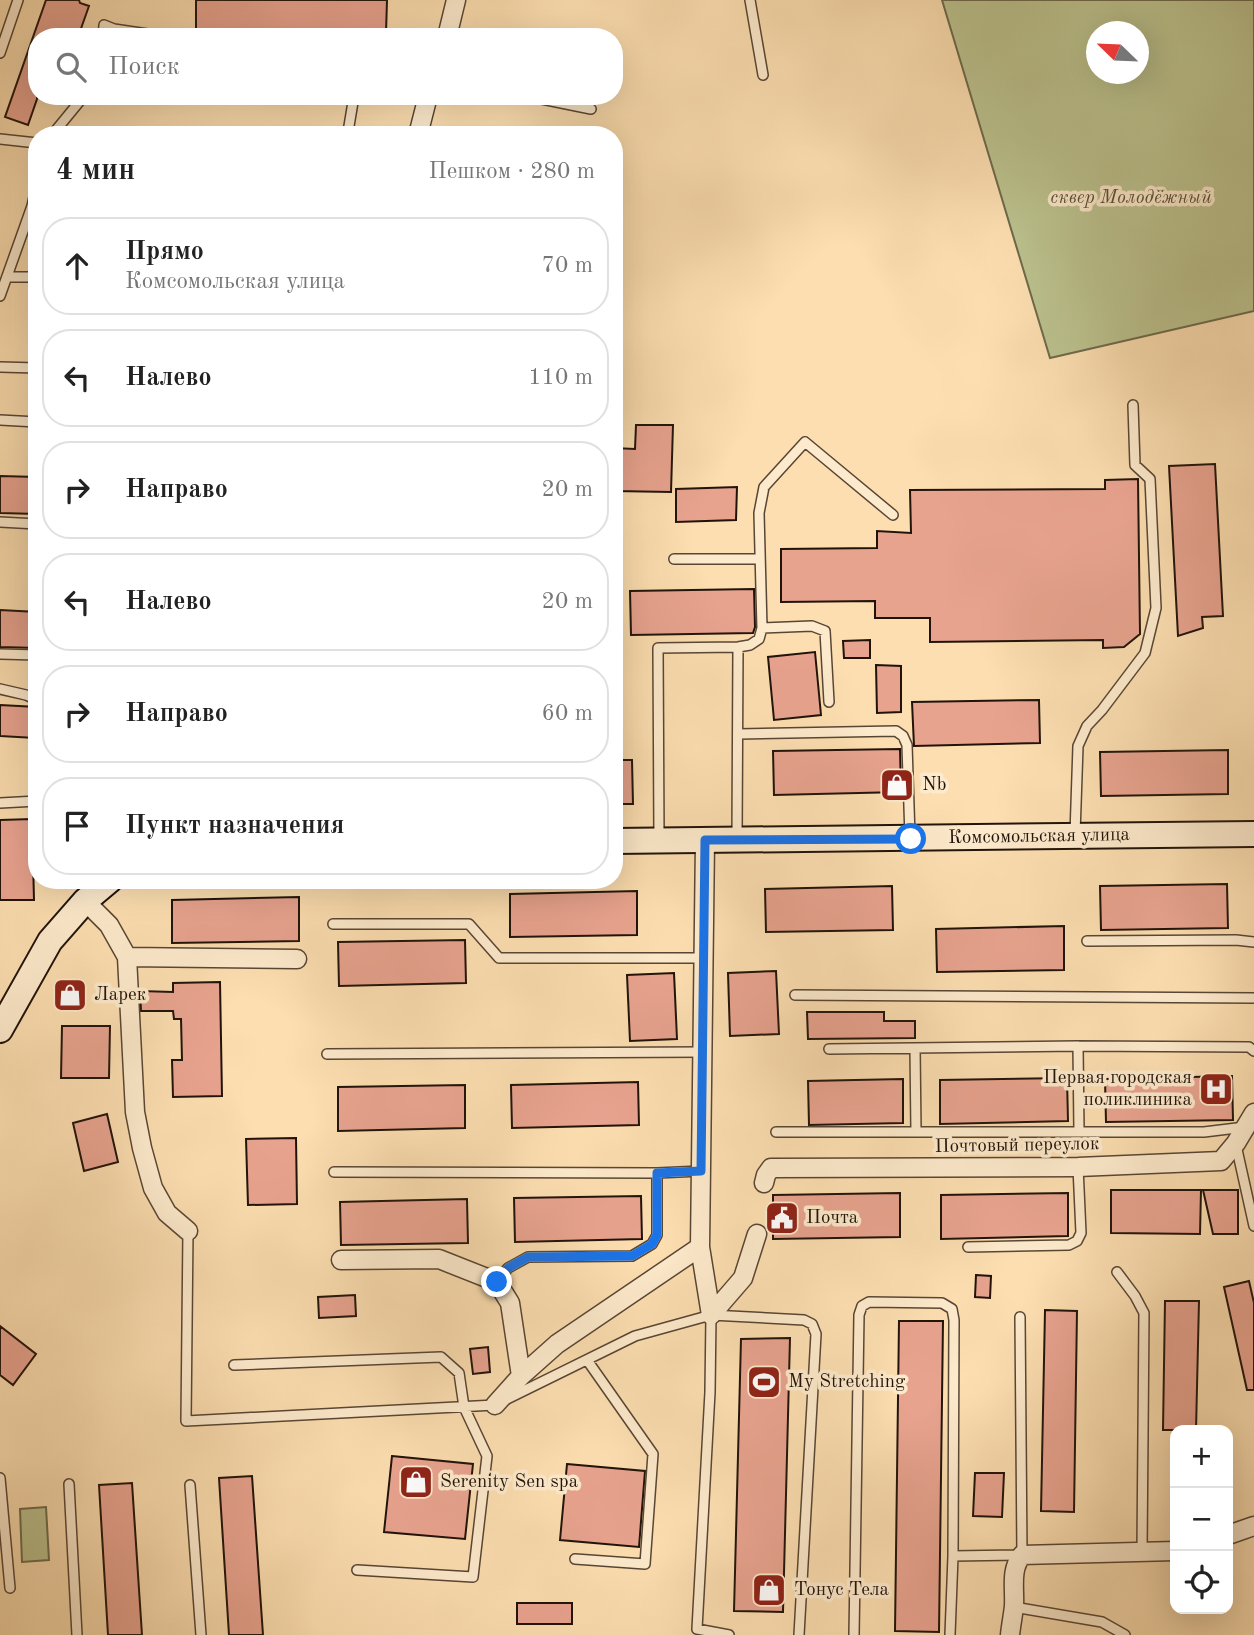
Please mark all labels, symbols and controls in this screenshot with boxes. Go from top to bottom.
north arrow [1086,21,1149,84]
search box [28,28,623,105]
icon: search [52,48,90,86]
text: Поиск [108,54,180,80]
text: 4 мин [56,156,135,186]
text: Пешком · 280 m [429,160,595,183]
park label: сквер Молодёжный [1050,189,1212,208]
text: Прямо [125,239,204,265]
icon: ahead [58,247,96,285]
text: 70 m [542,254,593,277]
text: Комсомольская улица [125,270,345,293]
icon: left [58,359,96,397]
text: Налево [125,365,212,391]
text: 110 m [528,366,593,389]
icon: right [58,471,96,509]
text: Направо [125,477,228,503]
text: 20 m [542,478,593,501]
icon: left [58,583,96,621]
text: Налево [125,589,212,615]
text: 20 m [542,590,593,613]
icon: right [58,695,96,733]
text: Направо [125,701,228,727]
text: 60 m [542,702,593,725]
shop icon: Nb [878,766,916,804]
place label: Nb [922,776,946,795]
icon: arrive [58,807,96,845]
text: Пункт назначения [125,813,344,839]
route start [895,823,926,854]
street label: Комсомольская улица [948,826,1131,848]
shop icon: Ларек [51,976,89,1014]
place label: Ларек [94,986,147,1005]
place label: Первая городская поликлиника [1043,1069,1193,1110]
hospital icon: Первая городская поликлиника [1197,1070,1235,1108]
street label: Почтовый переулок [934,1135,1100,1157]
public building icon: Почта [763,1199,801,1237]
place label: Почта [806,1209,859,1228]
route end [481,1266,512,1297]
sports icon: My Stretching [745,1363,783,1401]
place label: My Stretching [788,1373,906,1392]
map controls [1170,1425,1233,1614]
button: + [1170,1425,1233,1488]
shop icon: Serenity Sen spa [397,1463,435,1501]
place label: Serenity Sen spa [440,1473,579,1492]
button: − [1170,1488,1233,1551]
button: locate [1170,1551,1233,1614]
shop icon: Тонус Тела [750,1571,788,1609]
place label: Тонус Тела [794,1581,889,1600]

